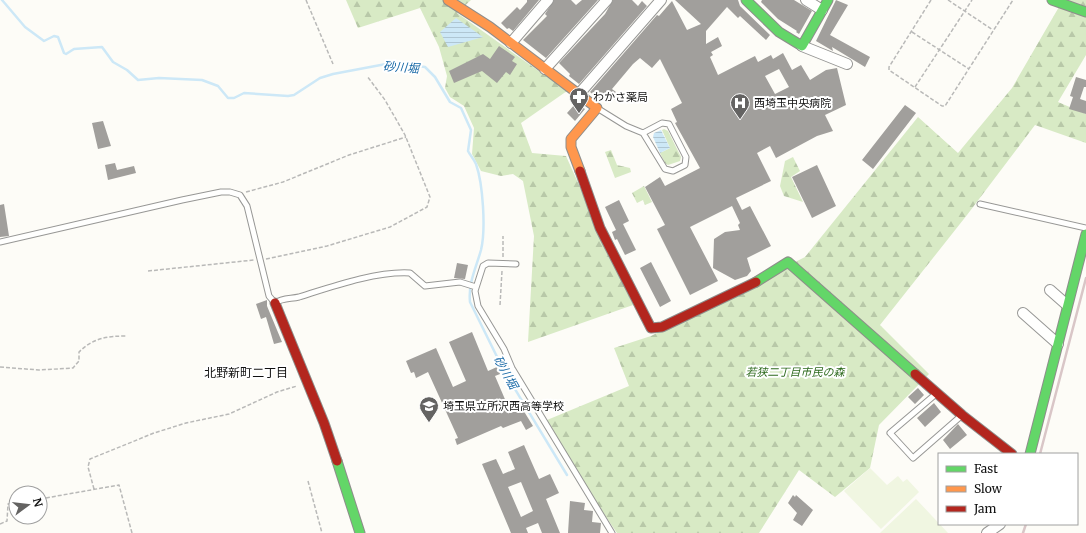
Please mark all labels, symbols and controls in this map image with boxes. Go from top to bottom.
water label: 砂川堀 [383,58,421,76]
pharmacy icon: わかさ薬局 [568,86,590,114]
place label: わかさ薬局 [593,90,648,104]
hospital icon: 西埼玉中央病院 [729,92,751,120]
place label: 西埼玉中央病院 [754,96,831,110]
water label: 砂川堀 [491,353,522,393]
district label: 北野新町二丁目 [204,365,288,380]
park label: 若狭二丁目市民の森 [746,365,845,379]
school or university icon: 埼玉県立所沢西高等学校 [418,395,440,423]
place label: 埼玉県立所沢西高等学校 [443,399,564,413]
legend [938,453,1078,525]
text: Fast [974,461,998,476]
text: Slow [974,481,1003,496]
north arrow [8,485,48,525]
text: N [30,496,46,509]
text: Jam [973,501,997,516]

